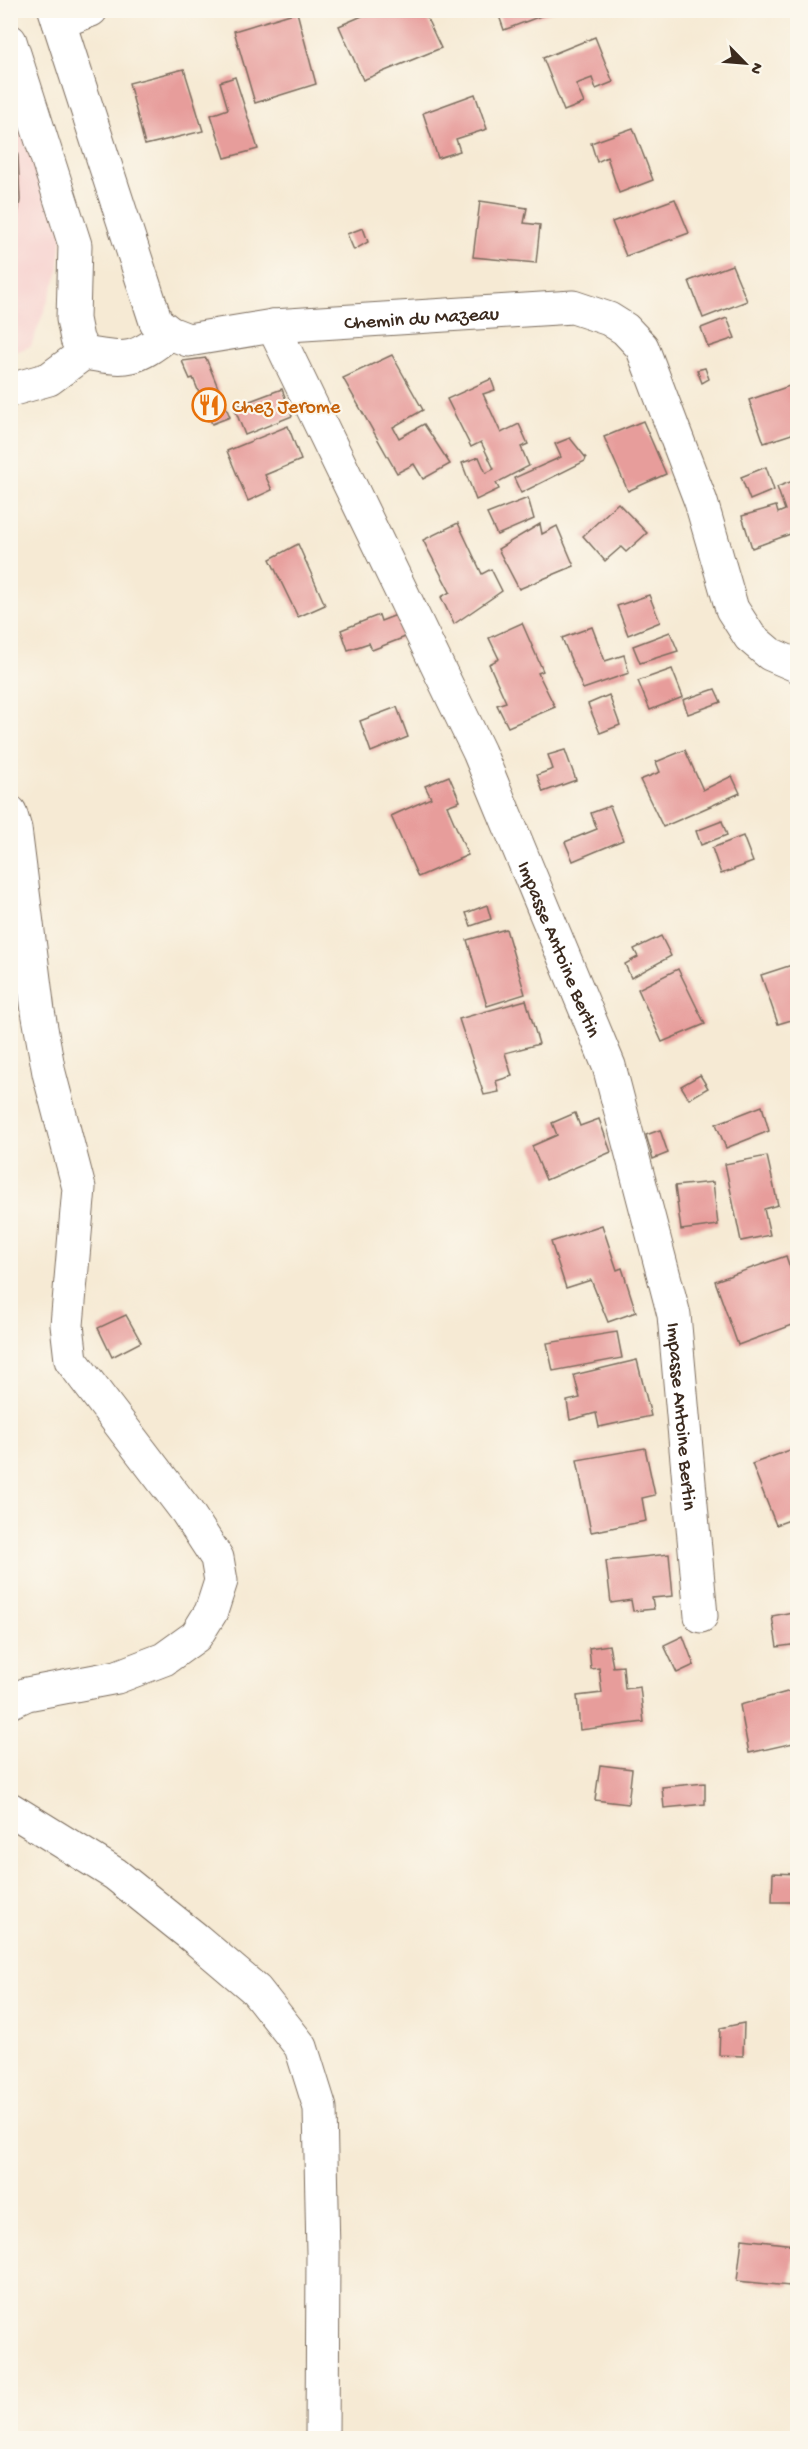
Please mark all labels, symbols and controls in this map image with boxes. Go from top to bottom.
north arrow [715,33,775,93]
text: N [744,59,766,77]
street label: Chemin du Mazeau [344,304,501,336]
restaurant icon: Chez Jerome [191,387,227,423]
place label: Chez Jerome [232,397,341,420]
street label: Impasse Antoine Bertin [511,859,604,1042]
street label: Impasse Antoine Bertin [660,1322,700,1512]

